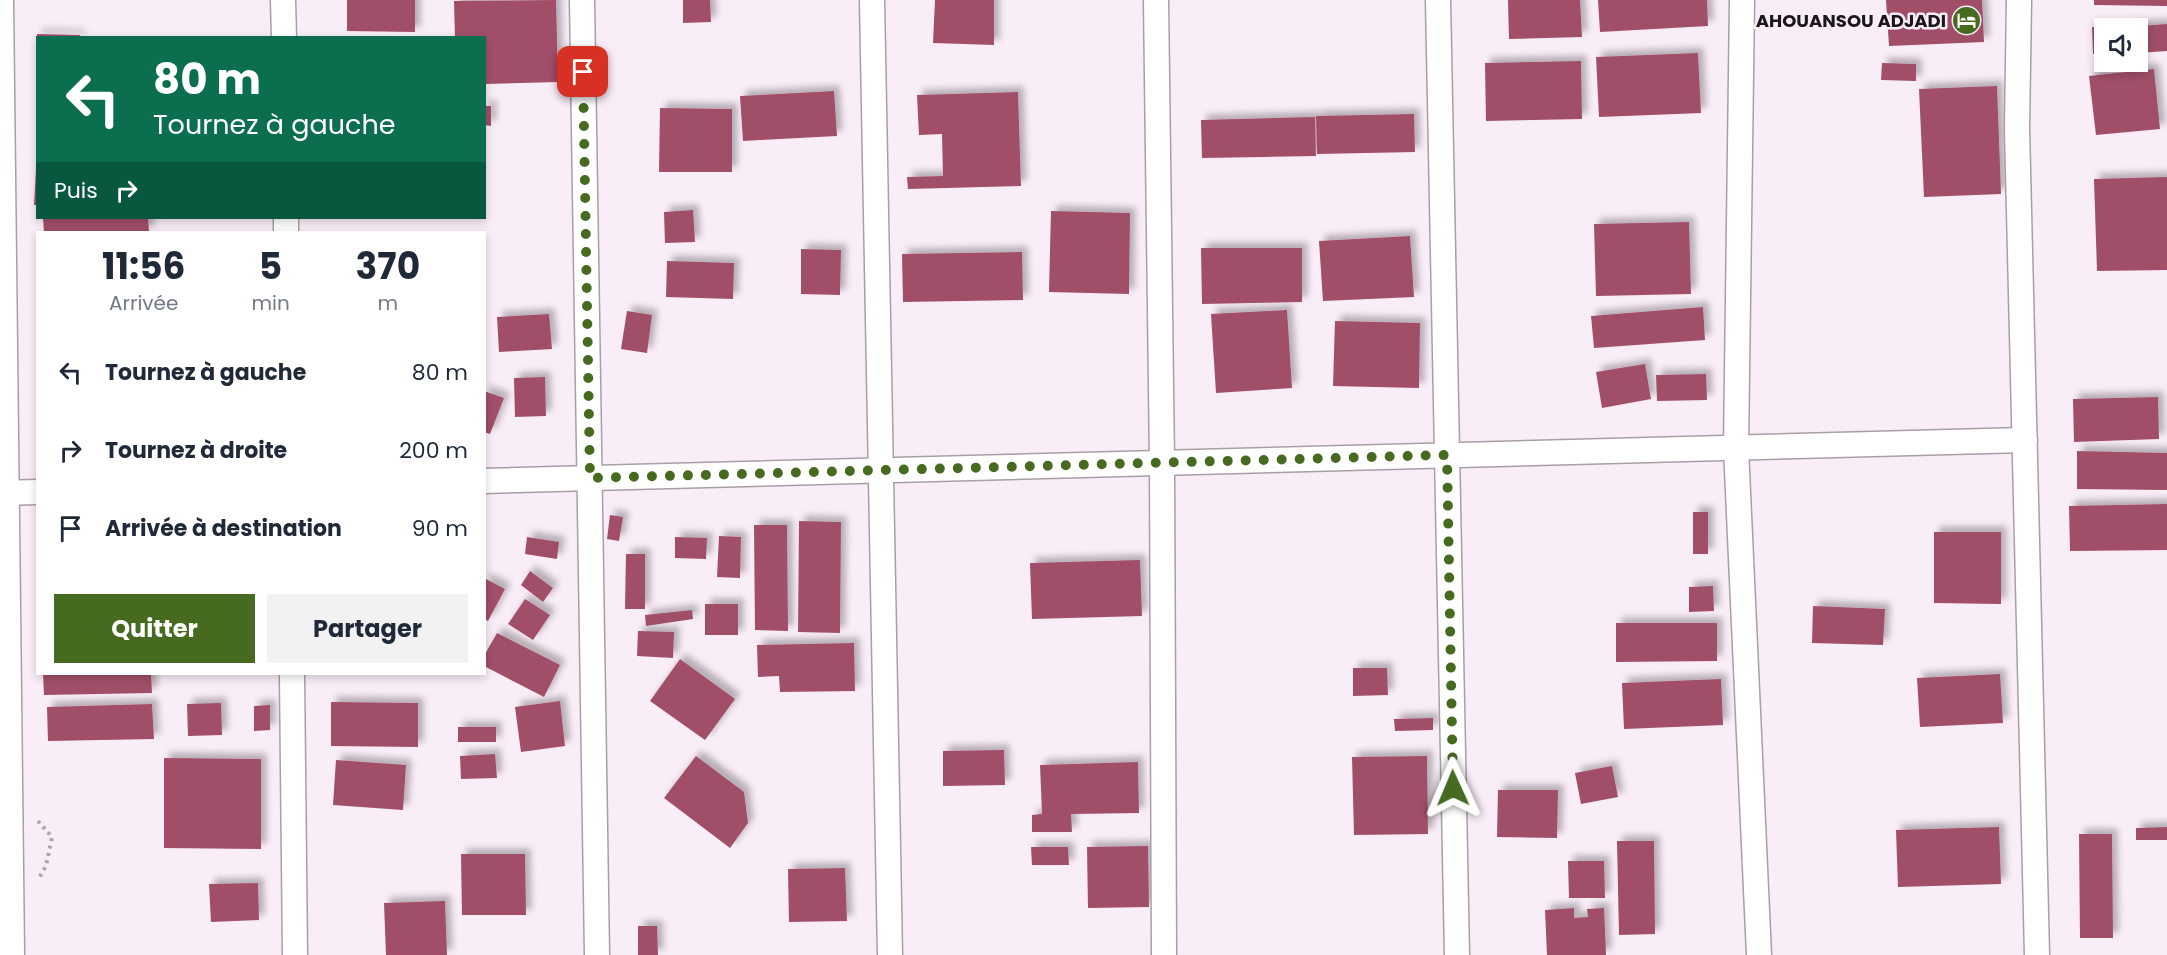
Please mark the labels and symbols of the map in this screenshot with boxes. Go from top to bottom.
hotel icon: AHOUANSOU ADJADI [1951,5,1983,37]
place label: AHOUANSOU ADJADI [1756,8,1946,33]
pin [557,46,608,97]
position arrow [1421,756,1485,820]

